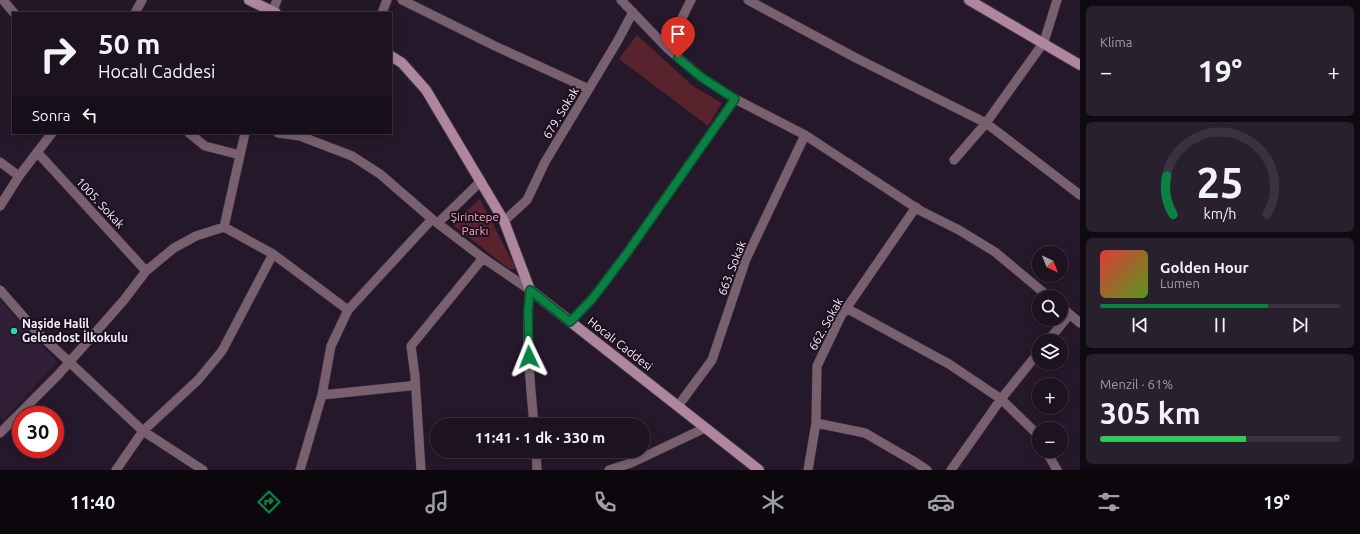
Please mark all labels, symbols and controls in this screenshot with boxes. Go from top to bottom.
pin [661,17,695,58]
icon: arrive [667,23,689,45]
icon: right [32,28,84,80]
text: 50 m [98,28,160,59]
text: Klima [1100,35,1132,49]
text: 19° [1198,54,1242,88]
text: − [1100,59,1112,84]
text: + [1328,59,1340,84]
text: Hocalı Caddesi [98,61,215,81]
street label: 679. Sokak [540,85,581,141]
icon: left [79,104,101,126]
text: Sonra [32,107,71,124]
text: 25 [1197,159,1243,206]
street label: 1005. Sokak [74,175,127,231]
text: km/h [1204,206,1236,222]
park label: Şirintepe Parkı [451,210,499,237]
street label: 663. Sokak [715,239,748,297]
north arrow [1032,246,1068,282]
map controls [1032,246,1068,458]
text: Golden Hour [1160,259,1249,276]
text: Lumen [1160,276,1200,290]
button: search [1032,290,1068,326]
street label: 662. Sokak [806,295,845,352]
street label: Hocalı Caddesi [585,314,655,373]
icon: previous [1129,314,1151,336]
icon: pause [1209,314,1231,336]
icon: next [1289,314,1311,336]
place label: Naşide Halil Gelendost İlkokulu [22,317,128,344]
marker: Naşide Halil Gelendost İlkokulu [9,326,19,336]
button: layers [1032,334,1068,370]
position arrow [508,336,550,378]
text: Menzil · 61% [1100,377,1173,391]
button: + [1032,378,1068,414]
text: 305 km [1100,396,1201,430]
speed limit sign: 30 [12,406,64,458]
button: − [1032,422,1068,458]
text: 11:41 · 1 dk · 330 m [475,429,605,446]
icon: directions [255,488,283,516]
icon: music [423,488,451,516]
icon: phone [591,488,619,516]
icon: climate [759,488,787,516]
icon: car [927,488,955,516]
icon: filters [1095,488,1123,516]
text: 11:40 [70,492,115,512]
text: 19° [1263,492,1290,512]

